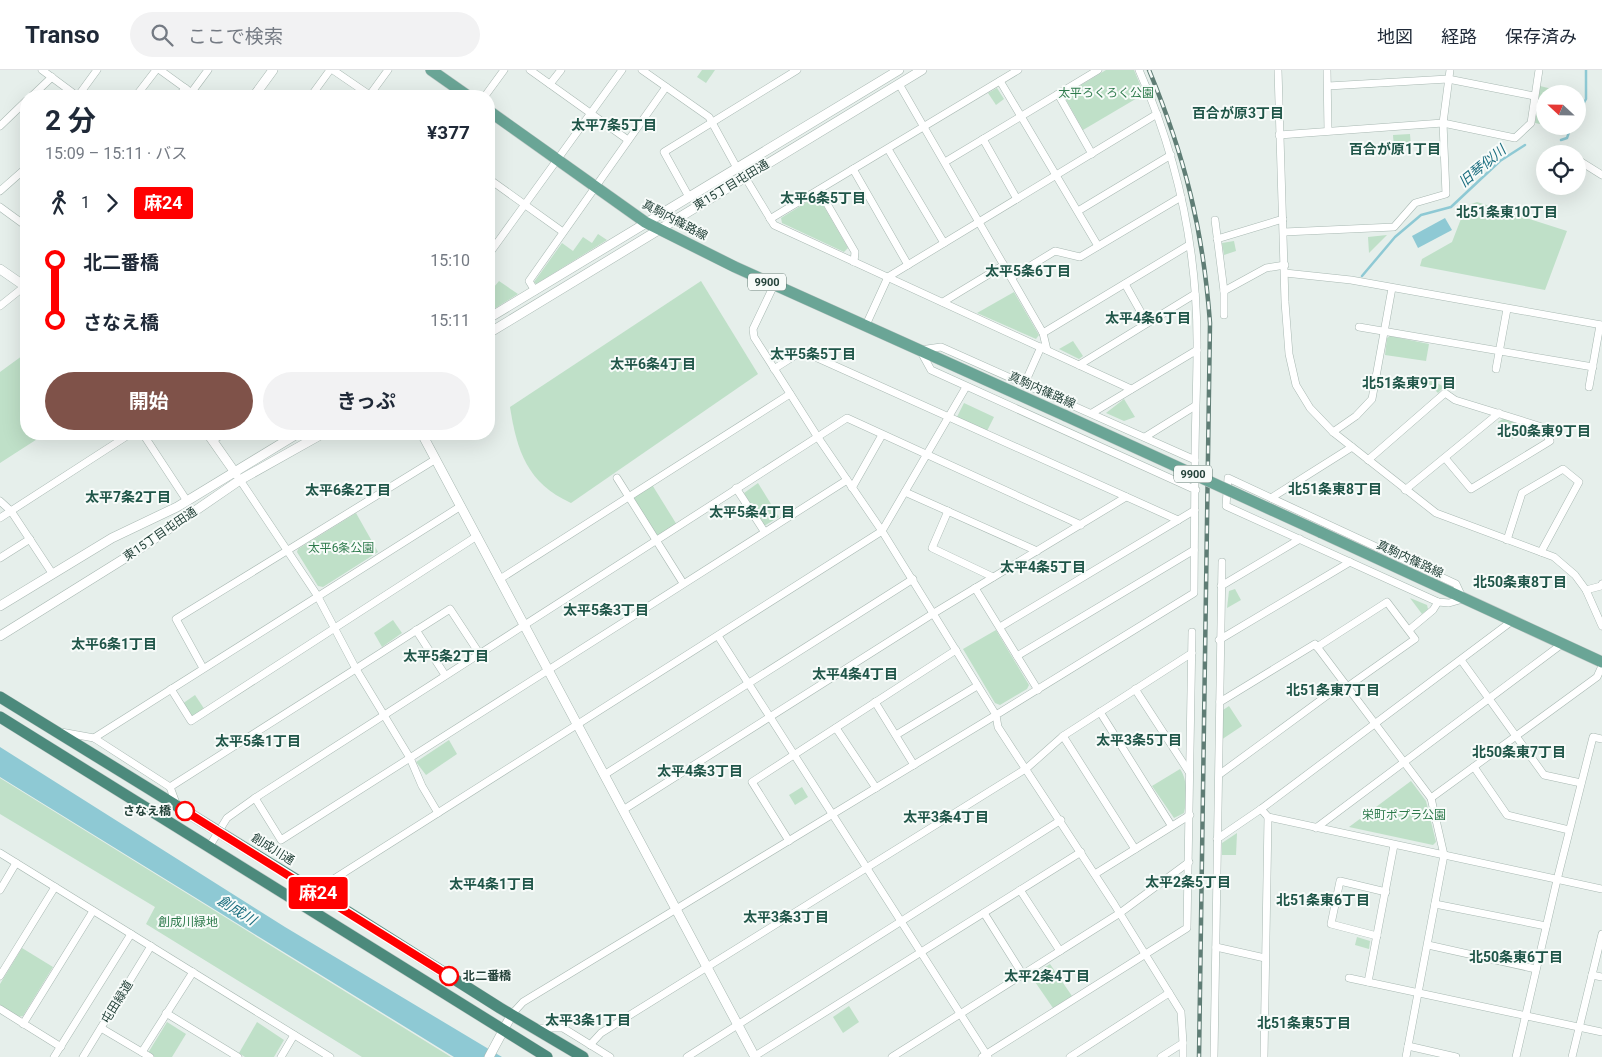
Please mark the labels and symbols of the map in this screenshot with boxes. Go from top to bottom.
north arrow [1536,85,1586,135]
park label: 太平ろくろく公園 [1058,86,1154,100]
district label: 百合が原3丁目 [1192,105,1284,121]
district label: 太平7条5丁目 [571,117,657,133]
district label: 百合が原1丁目 [1349,141,1441,157]
water label: 旧琴似川 [1455,141,1510,190]
street label: 東15丁目屯田通 [691,157,771,213]
district label: 太平6条5丁目 [780,190,866,206]
street label: 真駒内篠路線 [640,197,710,243]
district label: 北51条東10丁目 [1456,204,1558,220]
district label: 太平5条6丁目 [985,263,1071,279]
road number: 9900 [748,273,786,290]
district label: 太平4条6丁目 [1105,310,1191,326]
district label: 太平5条5丁目 [770,346,856,362]
district label: 太平6条4丁目 [610,356,696,372]
street label: 真駒内篠路線 [1006,369,1078,411]
district label: 北51条東9丁目 [1362,375,1456,391]
district label: 北50条東9丁目 [1497,423,1591,439]
road number: 9900 [1174,466,1212,482]
district label: 北51条東8丁目 [1288,481,1382,497]
district label: 太平6条2丁目 [305,482,391,498]
district label: 太平7条2丁目 [85,489,171,505]
street label: 東15丁目屯田通 [121,504,199,564]
district label: 太平5条4丁目 [709,504,795,520]
street label: 真駒内篠路線 [1374,537,1446,581]
park label: 太平6条公園 [308,541,374,555]
district label: 太平4条5丁目 [1000,559,1086,575]
district label: 北50条東8丁目 [1473,574,1567,590]
district label: 太平5条3丁目 [563,602,649,618]
district label: 太平6条1丁目 [71,636,157,652]
district label: 太平5条2丁目 [403,648,489,664]
district label: 太平4条4丁目 [812,666,898,682]
district label: 北51条東7丁目 [1286,682,1380,698]
district label: 太平3条5丁目 [1096,732,1182,748]
district label: 太平5条1丁目 [215,733,301,749]
district label: 北50条東7丁目 [1472,744,1566,760]
district label: 太平4条3丁目 [657,763,743,779]
marker: さなえ橋 [175,801,195,821]
place label: さなえ橋 [123,804,172,818]
park label: 栄町ポプラ公園 [1362,808,1446,822]
district label: 太平3条4丁目 [903,809,989,825]
street label: 創成川通 [249,830,297,868]
district label: 太平2条5丁目 [1145,874,1231,890]
district label: 太平4条1丁目 [449,876,535,892]
line badge: 麻24 [289,877,347,909]
water label: 創成川 [215,892,261,929]
district label: 北51条東6丁目 [1276,892,1370,908]
district label: 太平3条3丁目 [743,909,829,925]
park label: 創成川緑地 [158,915,218,929]
district label: 北50条東6丁目 [1469,949,1563,965]
marker: 北二番橋 [439,966,459,986]
district label: 太平2条4丁目 [1004,968,1090,984]
place label: 北二番橋 [463,969,512,983]
street label: 屯田緑道 [98,978,136,1026]
district label: 太平3条1丁目 [545,1012,631,1028]
district label: 北51条東5丁目 [1257,1015,1351,1031]

